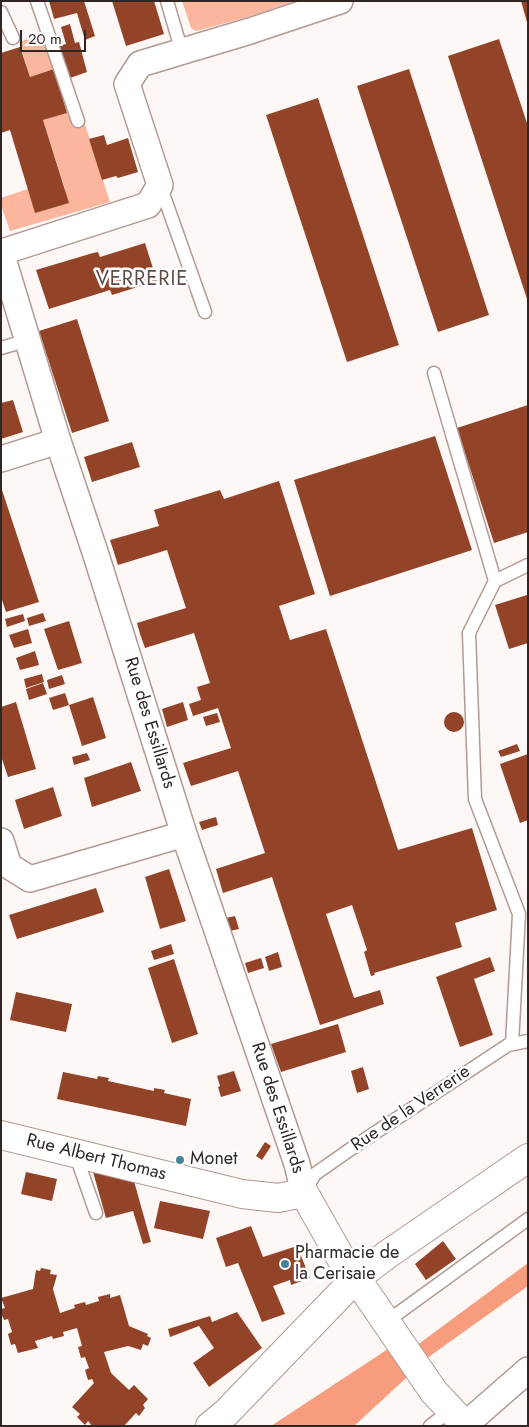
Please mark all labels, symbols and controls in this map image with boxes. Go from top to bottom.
scale bar [22,20,89,52]
text: 20 m [28,28,62,50]
district label: VERRERIE [95,268,189,292]
street label: Rue des Essillards [119,655,179,791]
street label: Rue des Essillards [246,1040,308,1176]
street label: Rue de la Verrerie [348,1061,474,1157]
street label: Rue Albert Thomas [24,1130,168,1186]
place label: Monet [190,1149,237,1171]
marker: Monet [174,1154,186,1166]
place label: Pharmacie de la Cerisaie [295,1243,399,1286]
marker: Pharmacie de la Cerisaie [279,1258,291,1270]

